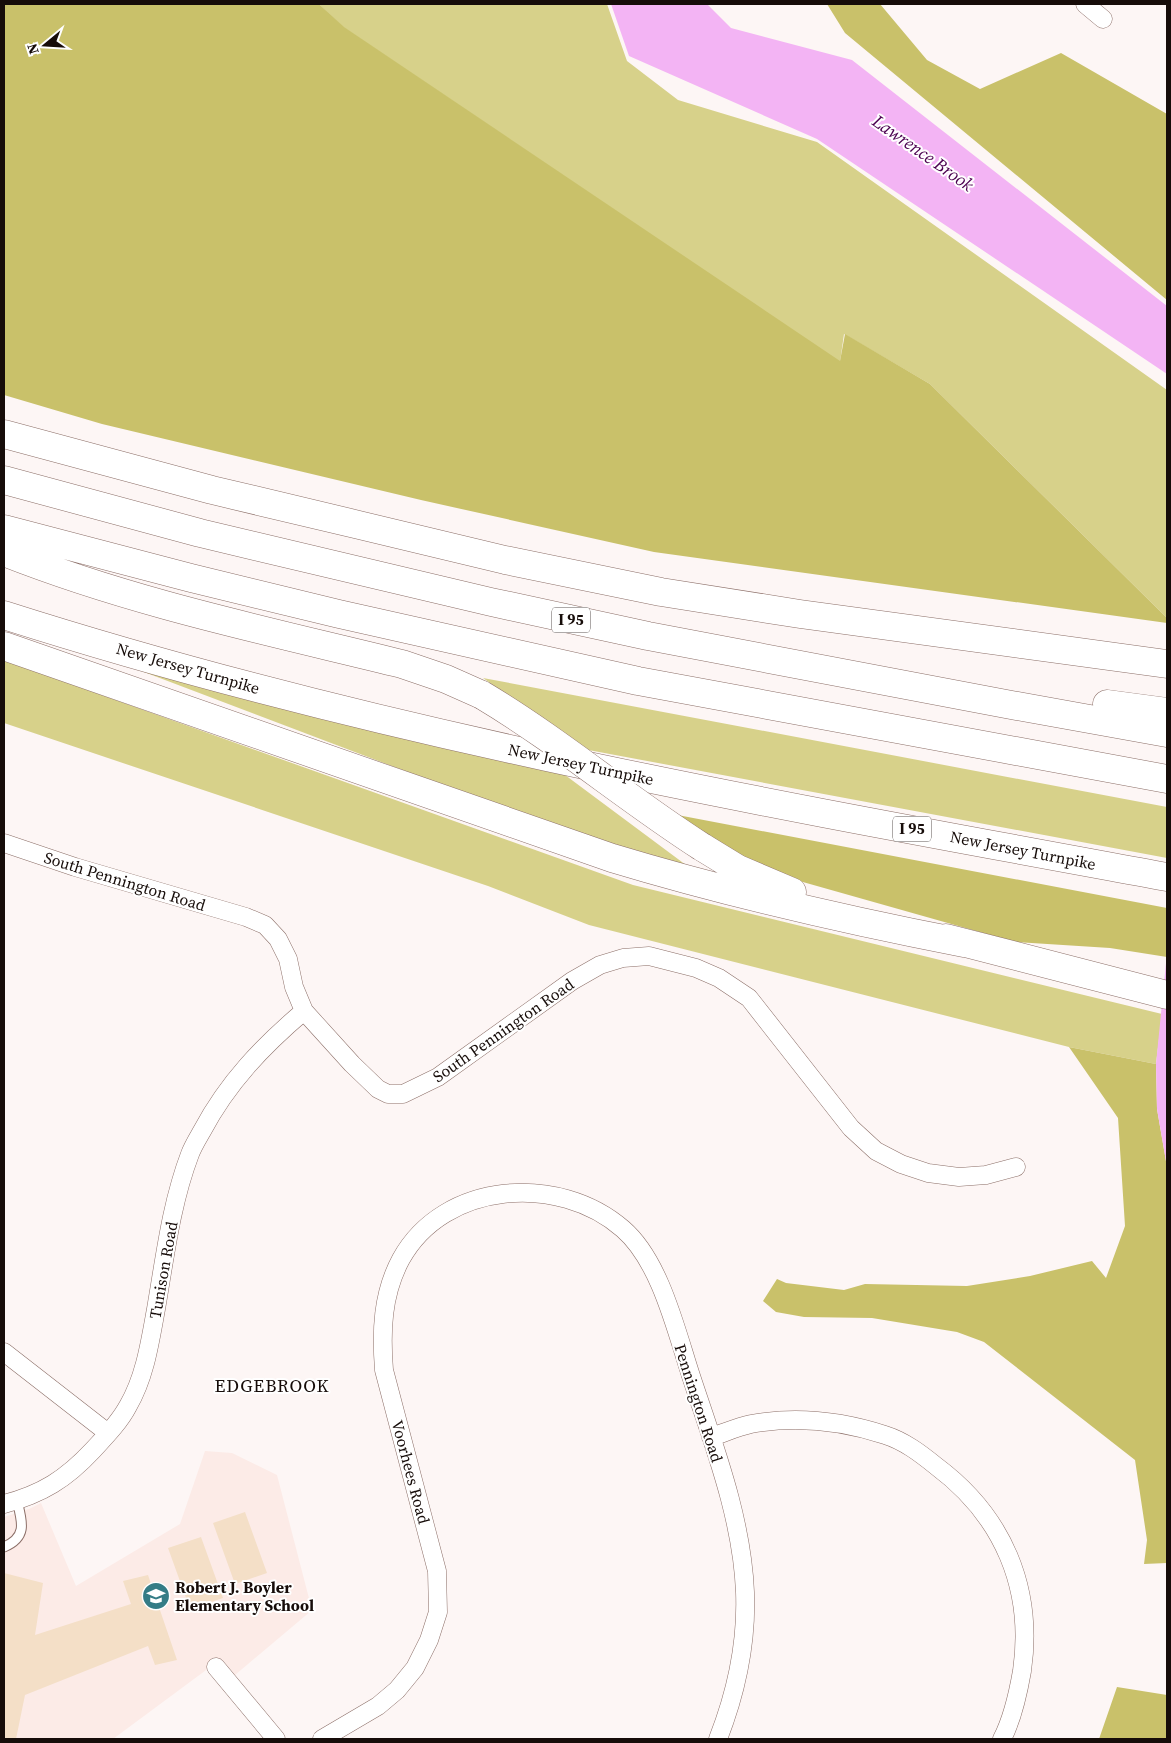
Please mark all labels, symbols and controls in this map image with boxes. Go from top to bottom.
north arrow [20,20,70,70]
text: N [22,41,44,57]
water label: Lawrence Brook [867,108,979,197]
road number: I 95 [552,608,590,632]
street label: New Jersey Turnpike [114,637,262,699]
street label: New Jersey Turnpike [506,738,656,790]
road number: I 95 [893,816,931,842]
street label: New Jersey Turnpike [948,825,1098,875]
street label: South Pennington Road [42,846,208,916]
street label: South Pennington Road [428,973,578,1087]
street label: Tunison Road [144,1220,182,1320]
street label: Pennington Road [670,1341,728,1465]
district label: EDGEBROOK [214,1373,330,1398]
street label: Voorhees Road [387,1418,435,1526]
place label: Robert J. Boyler Elementary School [175,1576,314,1616]
school or university icon: Robert J. Boyler Elementary School [141,1581,171,1611]

